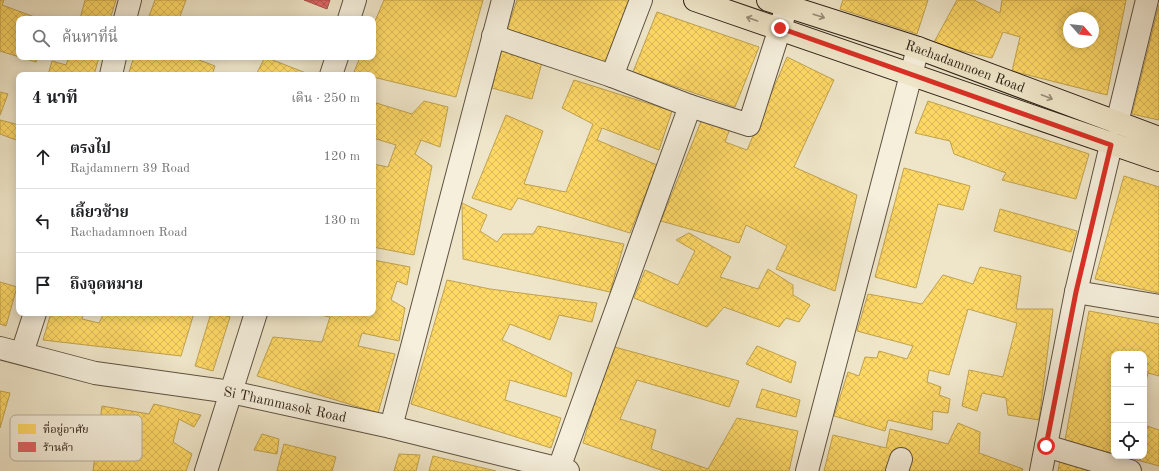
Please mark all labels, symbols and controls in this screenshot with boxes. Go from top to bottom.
north arrow [1063,12,1099,48]
one-way arrow [812,13,825,20]
one-way arrow [745,15,758,22]
search box [16,16,376,60]
route end [771,19,789,37]
icon: search [30,27,52,49]
text: ค้นหาที่นี่ [62,31,118,46]
street label: Rachadamnoen Road [903,38,1027,95]
text: 4 นาที [32,90,78,107]
text: เดิน · 250 m [291,92,360,105]
one-way arrow [1040,93,1052,101]
text: ตรงไป [70,142,111,157]
icon: ahead [32,146,54,168]
text: 120 m [323,150,360,163]
text: Rajdamnern 39 Road [70,162,190,175]
text: เลี้ยวซ้าย [70,206,129,221]
icon: left [32,210,54,232]
text: 130 m [323,214,360,227]
text: Rachadamnoen Road [70,226,188,239]
icon: arrive [32,274,54,296]
text: ถึงจุดหมาย [70,278,143,293]
map controls [1111,351,1147,459]
button: + [1111,351,1147,387]
street label: Si Thammasok Road [223,385,348,425]
button: − [1111,387,1147,423]
legend [10,415,142,461]
text: ที่อยู่อาศัย [43,421,89,436]
button: locate [1111,423,1147,459]
route start [1037,437,1055,455]
text: ร้านค้า [43,442,74,454]

